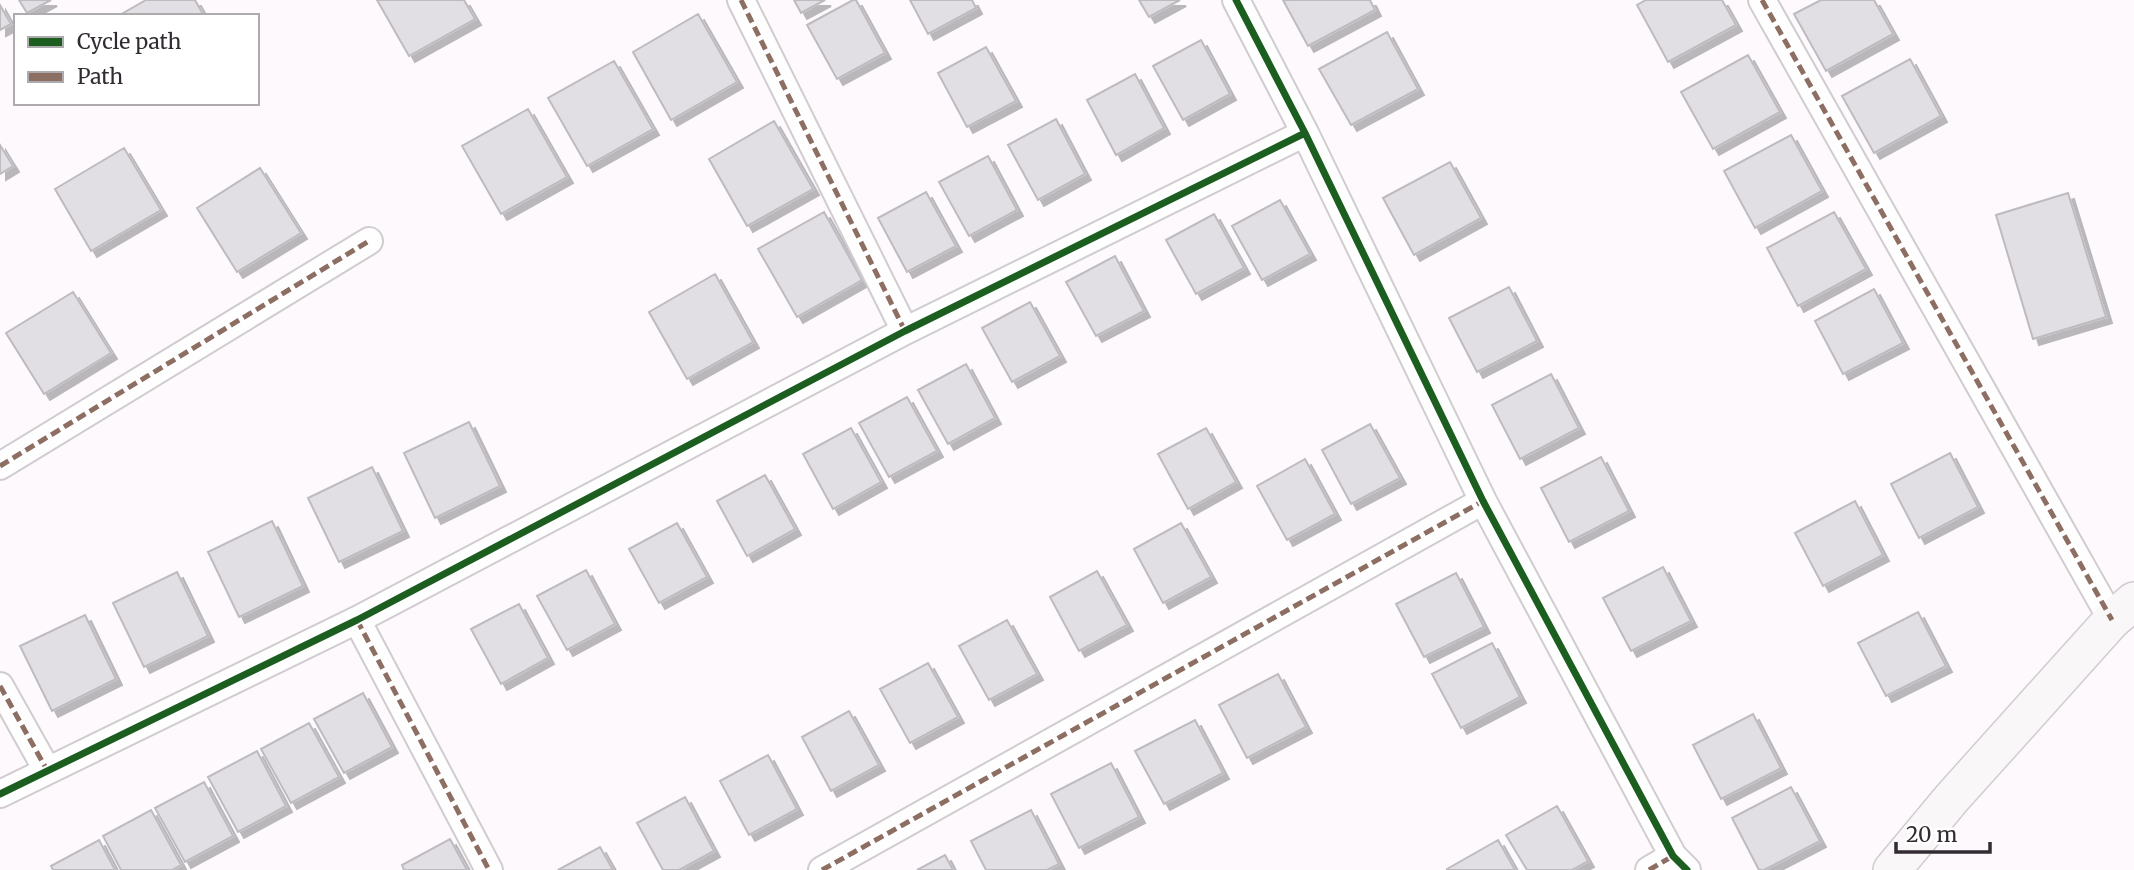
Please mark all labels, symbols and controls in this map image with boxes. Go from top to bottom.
legend [14,14,259,105]
text: Cycle path [77,28,181,55]
text: Path [77,63,123,90]
scale bar [1896,810,1990,854]
text: 20 m [1906,821,1958,848]

